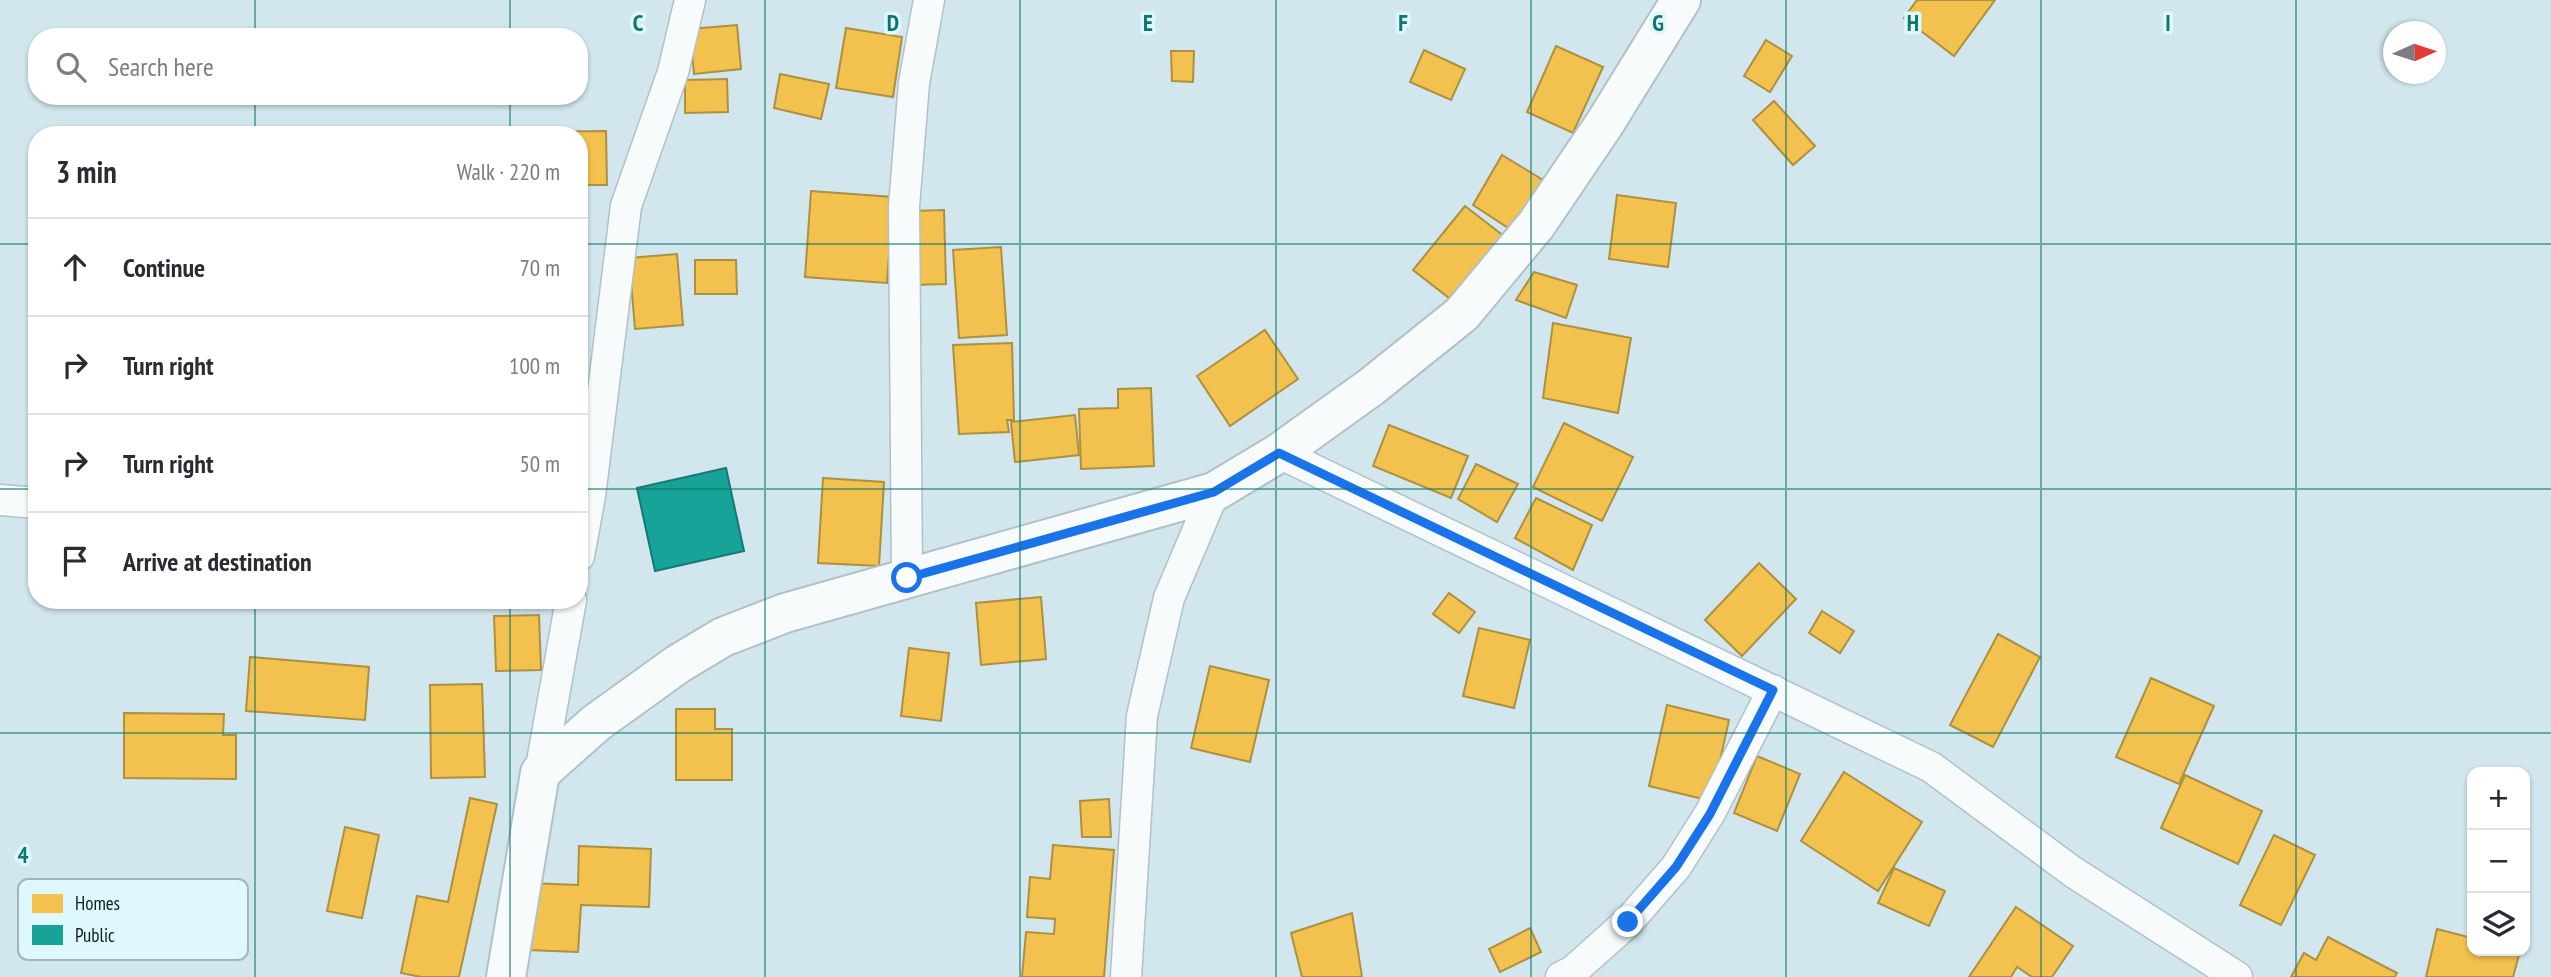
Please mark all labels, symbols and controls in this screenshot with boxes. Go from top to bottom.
text: C [633,8,644,37]
text: D [887,8,899,37]
text: E [1143,8,1153,37]
text: F [1398,8,1408,37]
text: G [1652,8,1664,37]
text: H [1907,8,1919,37]
text: I [2165,8,2171,37]
north arrow [2383,21,2446,84]
search box [28,28,588,105]
icon: search [52,48,90,86]
text: Search here [108,50,214,83]
text: 3 min [56,152,117,191]
text: Walk · 220 m [457,157,560,186]
icon: ahead [56,248,94,286]
text: Continue [123,251,205,284]
text: 70 m [519,253,560,282]
icon: right [56,346,94,384]
text: Turn right [123,349,214,382]
text: 100 m [509,351,560,380]
icon: right [56,444,94,482]
text: Turn right [123,447,214,480]
text: 50 m [519,449,560,478]
icon: arrive [56,542,94,580]
text: Arrive at destination [123,545,312,578]
route start [891,562,922,593]
map controls [2467,767,2530,956]
button: + [2467,767,2530,830]
button: − [2467,830,2530,893]
text: 4 [18,840,29,869]
legend [18,879,248,960]
text: Homes [75,891,120,915]
button: layers [2467,893,2530,956]
route end [1612,906,1643,937]
text: Public [75,923,115,947]

